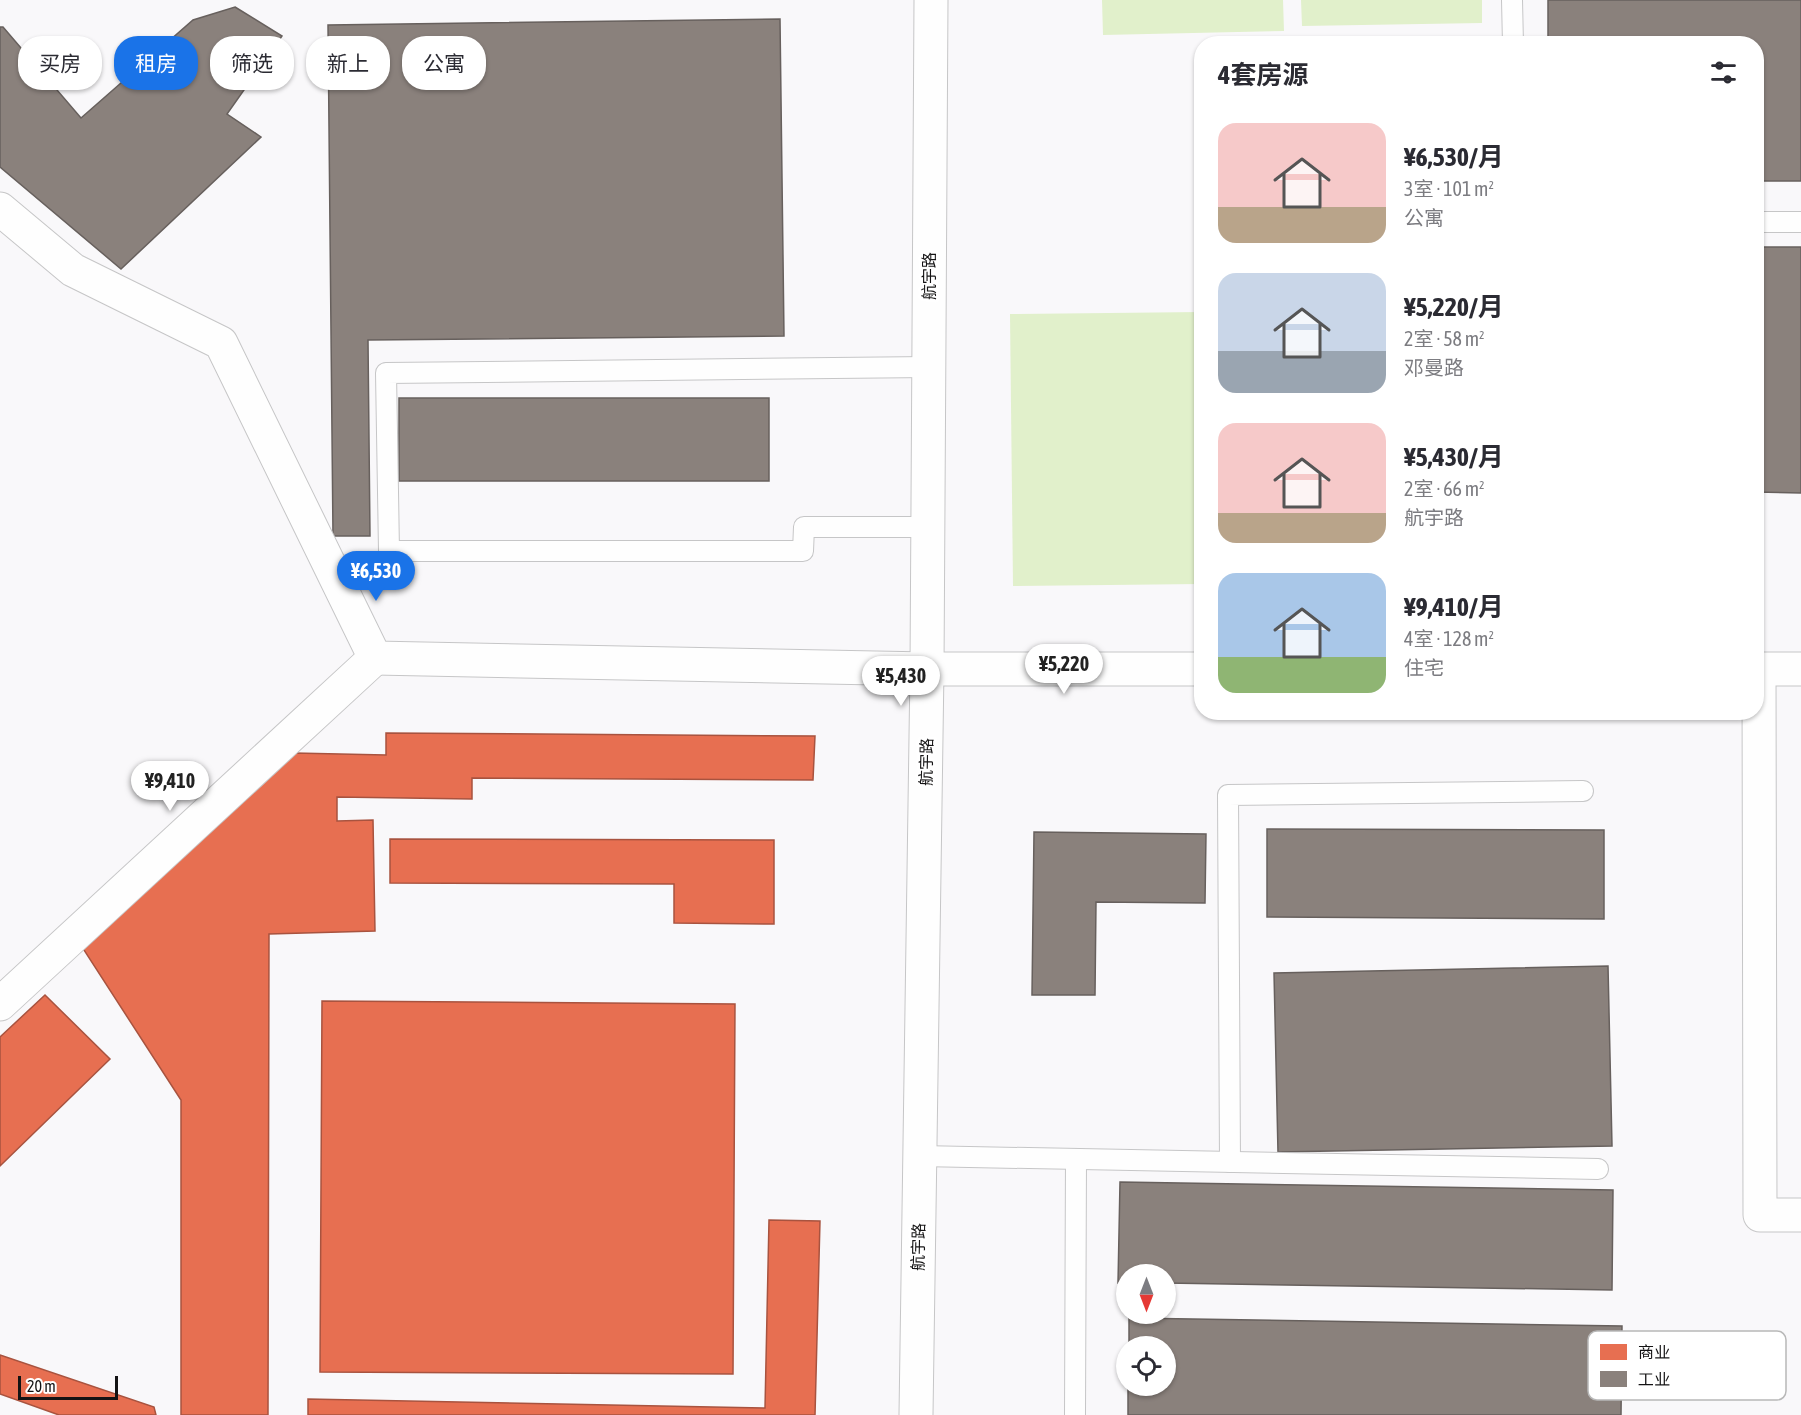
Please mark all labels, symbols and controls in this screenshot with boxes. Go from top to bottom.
chip: 买房 [18,36,102,90]
chip: 租房 [114,36,198,90]
chip: 筛选 [210,36,294,90]
chip: 新上 [306,36,390,90]
chip: 公寓 [402,36,486,90]
icon: filters [1707,56,1740,89]
text: 4套房源 [1218,60,1308,90]
text: ¥6,530/月 [1404,142,1504,172]
icon: home [1266,147,1338,219]
text: 3室 · 101 m² [1404,177,1494,200]
text: 公寓 [1404,206,1444,229]
street label: 航宇路 [920,252,938,300]
text: ¥5,220/月 [1404,292,1504,322]
icon: home [1266,297,1338,369]
text: 2室 · 58 m² [1404,327,1485,350]
text: 邓曼路 [1404,356,1464,379]
text: ¥5,430/月 [1404,442,1504,472]
icon: home [1266,447,1338,519]
text: 2室 · 66 m² [1404,477,1485,500]
text: 航宇路 [1404,506,1464,529]
pin: ¥6,530 [327,551,425,602]
text: ¥6,530 [351,559,401,582]
text: ¥9,410/月 [1404,592,1504,622]
icon: home [1266,597,1338,669]
text: 4室 · 128 m² [1404,627,1494,650]
pin: ¥5,220 [1015,644,1113,695]
text: ¥5,220 [1039,652,1089,675]
pin: ¥5,430 [852,656,950,707]
text: 住宅 [1404,656,1444,679]
text: ¥5,430 [876,664,926,687]
street label: 航宇路 [917,738,935,786]
pin: ¥9,410 [121,761,219,812]
text: ¥9,410 [145,769,195,792]
street label: 航宇路 [909,1223,927,1271]
north arrow [1116,1264,1176,1324]
map controls [1116,1264,1176,1396]
legend [1588,1331,1786,1400]
button: locate [1116,1336,1176,1396]
text: 商业 [1638,1343,1670,1361]
text: 工业 [1638,1370,1670,1388]
scale bar [18,1373,118,1400]
text: 20 m [27,1377,56,1395]

